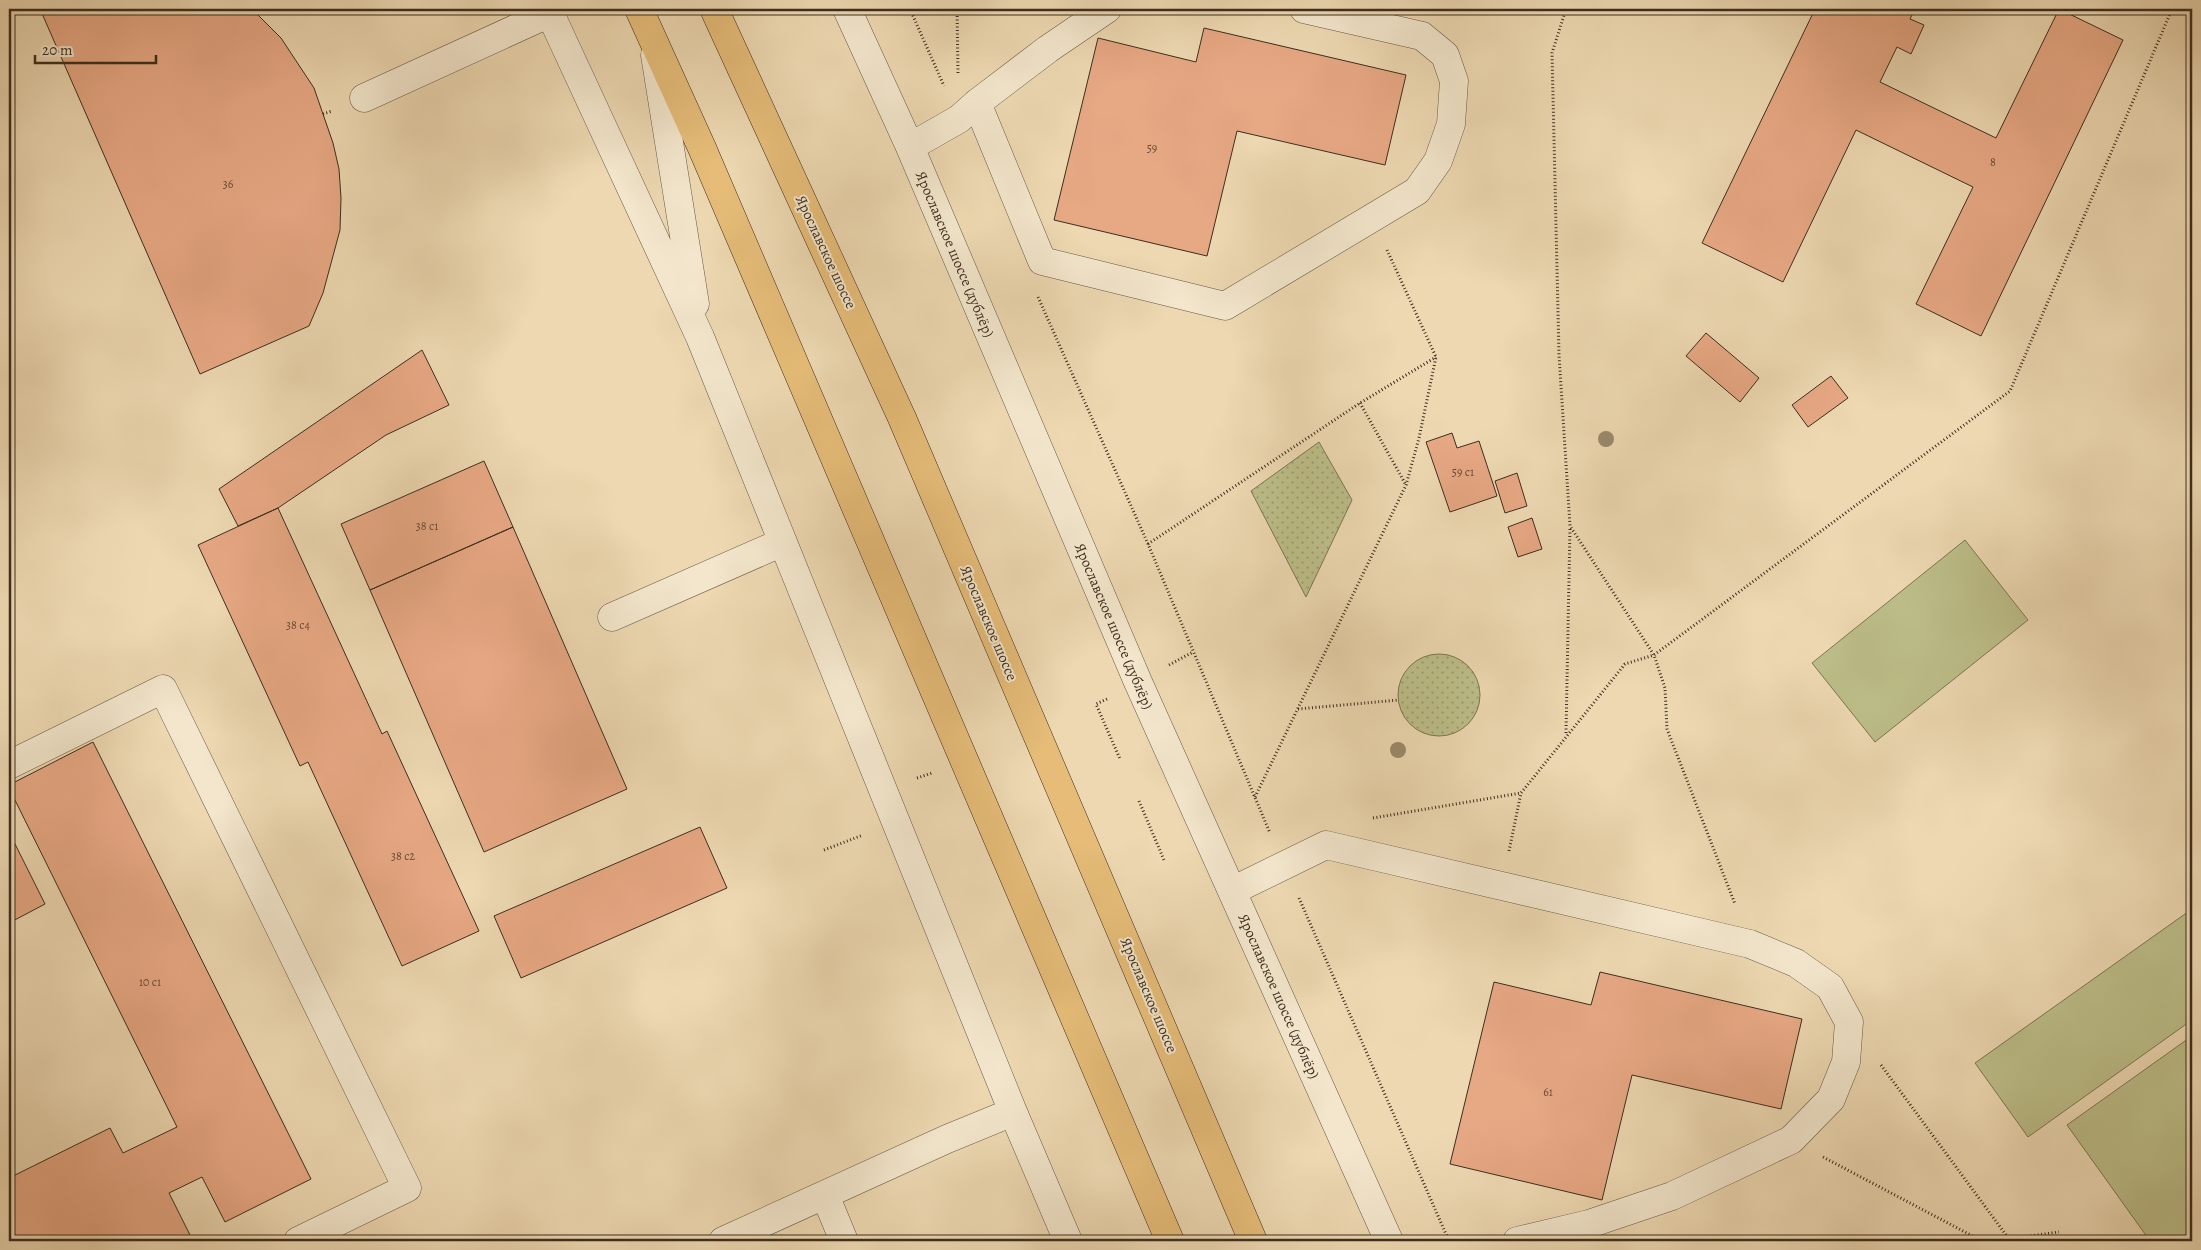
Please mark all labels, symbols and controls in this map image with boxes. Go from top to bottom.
scale bar [35,32,156,64]
text: 20 m [42,40,73,60]
house number: 59 [1147,140,1157,156]
house number: 8 [1990,154,1996,170]
street label: Ярославское шоссе (дублёр) [911,168,999,340]
house number: 36 [223,176,234,192]
street label: Ярославское шоссе [791,192,861,312]
house number: 59 с1 [1452,464,1474,480]
house number: 38 с1 [416,518,438,534]
street label: Ярославское шоссе (дублёр) [1070,540,1158,712]
street label: Ярославское шоссе [956,562,1022,684]
house number: 38 с4 [286,617,310,633]
house number: 38 с2 [391,848,415,864]
street label: Ярославское шоссе (дублёр) [1234,910,1324,1082]
street label: Ярославское шоссе [1116,934,1182,1056]
house number: 10 с1 [139,974,161,990]
house number: 61 [1543,1084,1553,1100]

